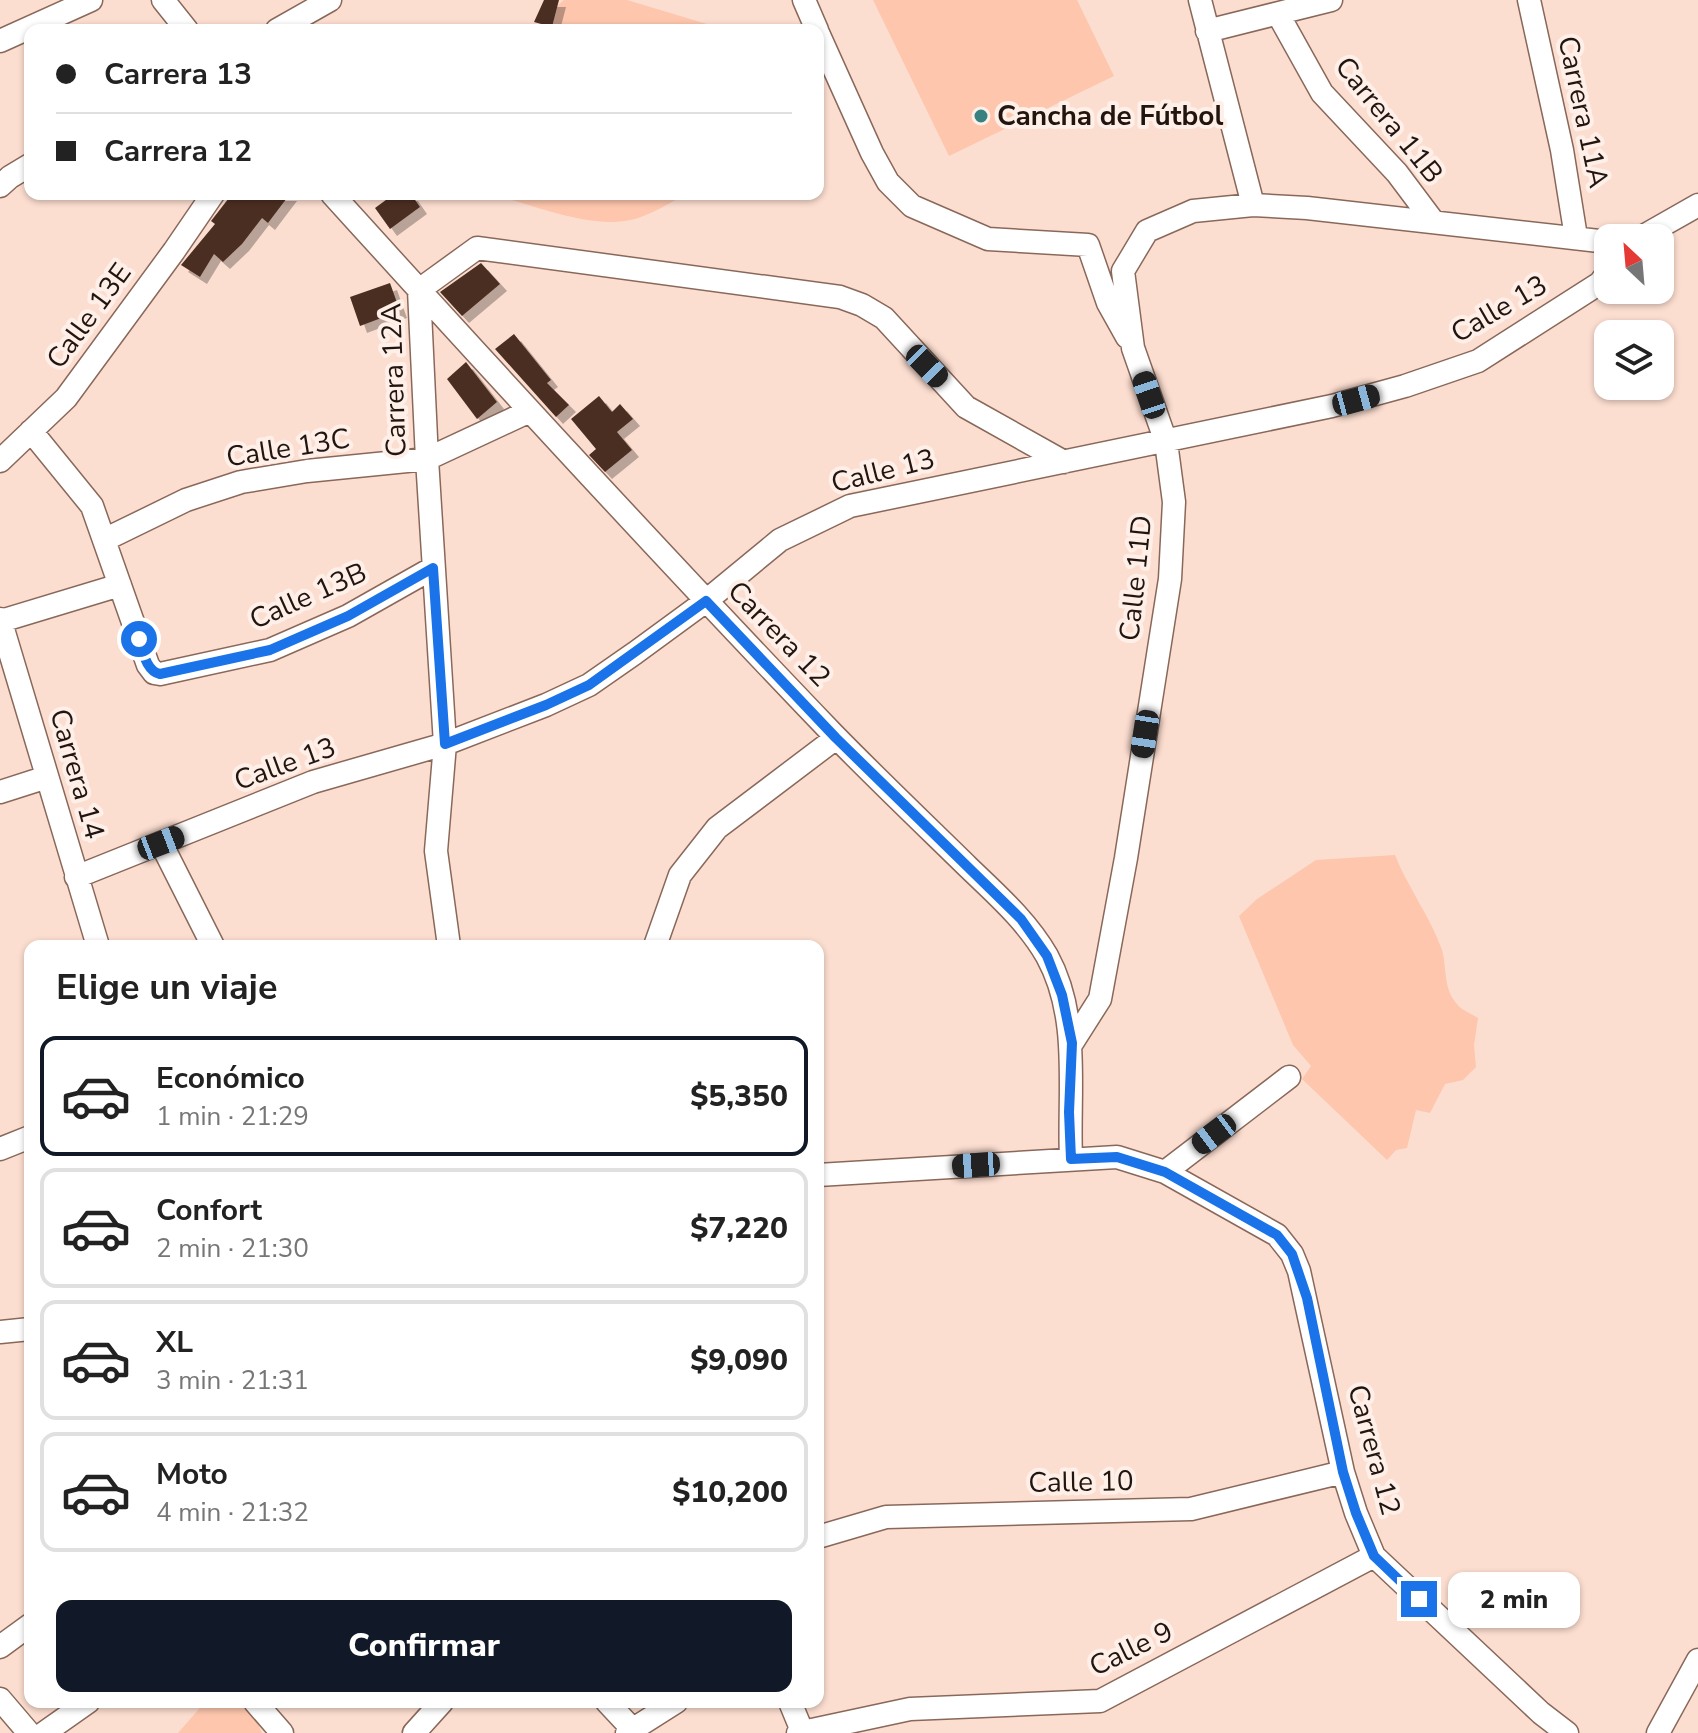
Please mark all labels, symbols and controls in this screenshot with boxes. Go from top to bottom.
street label: Carrera 11A [1548,33,1618,191]
street label: Carrera 11B [1326,49,1452,191]
text: Carrera 13 [104,54,252,95]
place label: Cancha de Fútbol [997,97,1223,135]
marker: Cancha de Fútbol [972,107,990,125]
text: Carrera 12 [104,131,252,172]
north arrow [1594,224,1674,304]
map controls [1594,224,1674,400]
street label: Calle 13E [38,256,140,376]
street label: Calle 13 [1444,266,1554,352]
street label: Carrera 12A [372,302,416,458]
button: layers [1594,320,1674,400]
car [902,340,952,392]
car [1130,368,1168,422]
car [1330,382,1382,418]
street label: Calle 13C [224,420,352,476]
street label: Calle 13 [827,440,939,502]
street label: Calle 11D [1111,513,1161,643]
street label: Calle 13B [244,553,372,639]
street label: Carrera 12 [719,573,839,695]
route start [121,621,157,657]
street label: Carrera 14 [40,705,114,843]
car [1129,708,1161,760]
street label: Calle 13 [229,728,341,800]
car [134,823,188,863]
text: Elige un viaje [56,963,277,1012]
text: Económico [156,1058,305,1099]
icon: car [60,1060,132,1132]
text: $5,350 [690,1076,788,1117]
text: 1 min · 21:29 [156,1099,309,1134]
car [1188,1110,1240,1158]
car [951,1151,1001,1179]
text: Confort [156,1190,262,1231]
icon: car [60,1192,132,1264]
text: $7,220 [690,1208,788,1249]
text: 2 min · 21:30 [156,1231,309,1266]
text: XL [156,1322,193,1363]
icon: car [60,1324,132,1396]
text: $9,090 [690,1340,788,1381]
text: 3 min · 21:31 [156,1363,309,1398]
street label: Carrera 12 [1338,1381,1410,1519]
text: Moto [156,1454,228,1495]
icon: car [60,1456,132,1528]
street label: Calle 10 [1028,1462,1134,1502]
text: $10,200 [672,1472,788,1513]
text: 4 min · 21:32 [156,1495,309,1530]
callout: 2 min [1447,1571,1579,1627]
route end [1401,1581,1437,1617]
text: 2 min [1480,1582,1548,1617]
button: Confirmar [56,1600,792,1692]
street label: Calle 9 [1083,1613,1179,1685]

